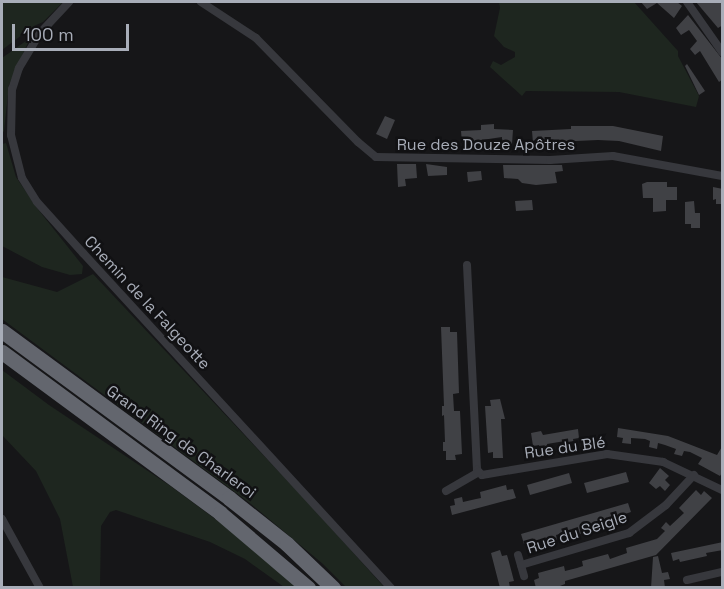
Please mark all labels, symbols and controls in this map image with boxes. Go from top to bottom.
scale bar [15,12,132,50]
text: 100 m [23,23,74,46]
street label: Rue des Douze Apôtres [397,135,575,155]
street label: Chemin de la Falgeotte [80,232,214,374]
street label: Grand Ring de Charleroi [103,381,259,503]
street label: Rue du Blé [523,433,607,463]
street label: Rue du Seigle [524,508,630,558]

